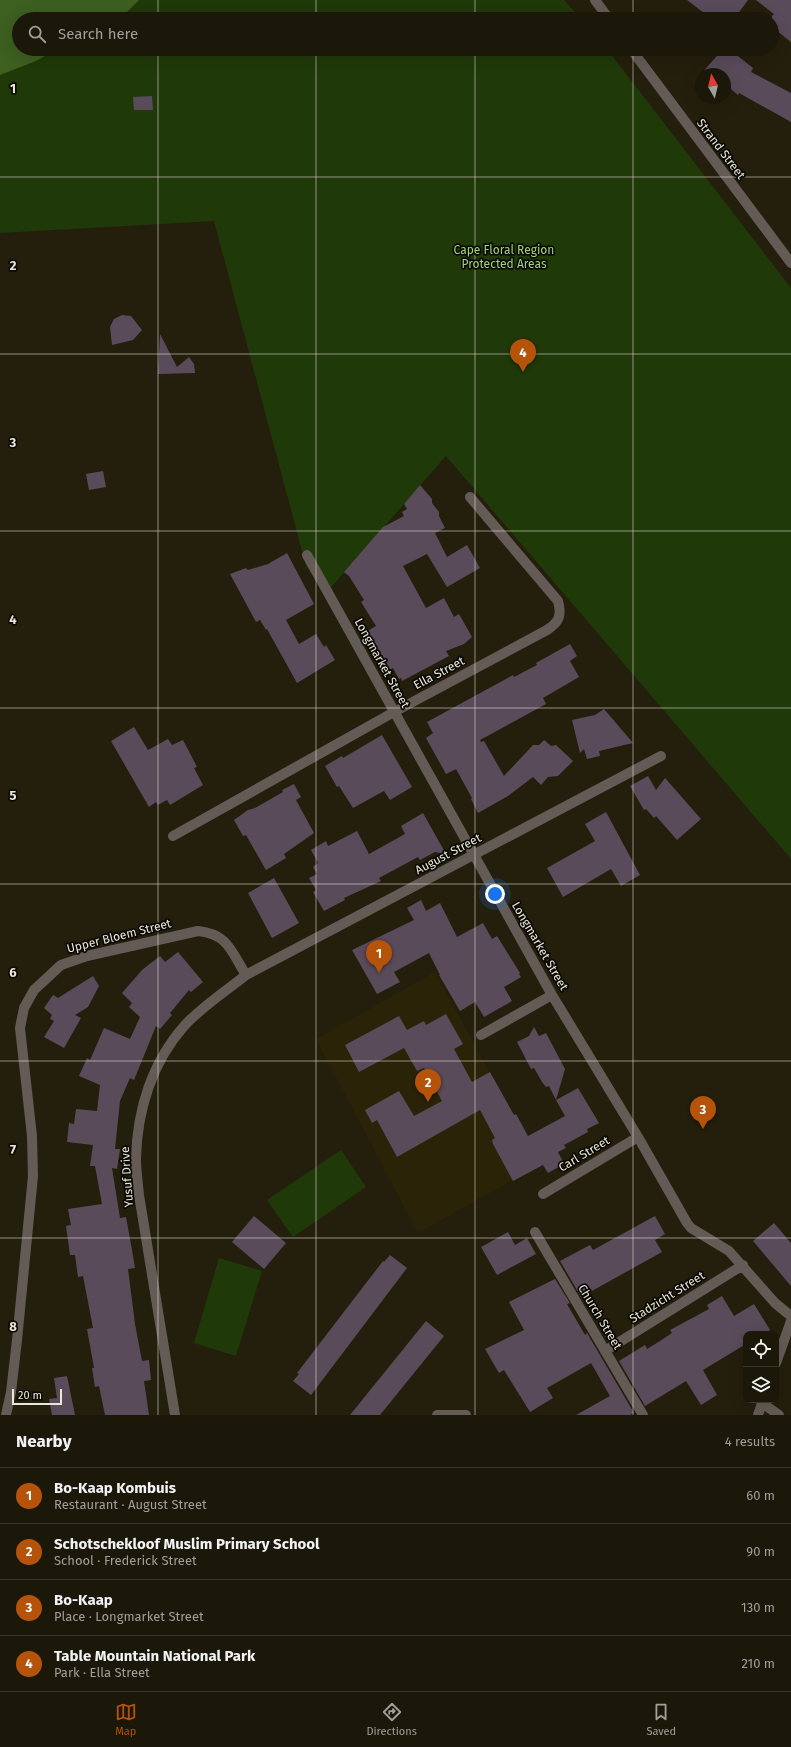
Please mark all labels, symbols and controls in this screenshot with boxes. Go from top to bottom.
search box [12,12,779,56]
icon: search [26,23,48,45]
text: Search here [58,25,138,43]
north arrow [695,68,731,104]
text: 1 [10,81,16,96]
street label: Strand Street [694,116,749,182]
park label: Cape Floral Region Protected Areas [454,243,554,271]
text: 2 [10,258,17,273]
pin: 4 [510,339,536,372]
text: 3 [9,435,17,450]
text: 4 [9,612,17,627]
street label: Longmarket Street [352,616,413,711]
street label: Ella Street [411,653,467,692]
text: 5 [10,788,17,803]
street label: August Street [413,830,484,877]
your location [485,884,505,904]
street label: Longmarket Street [509,899,571,993]
street label: Upper Bloem Street [65,916,173,956]
pin: 1 [366,940,392,973]
text: 6 [9,965,17,980]
pin: 2 [415,1069,441,1102]
pin: 3 [690,1096,716,1129]
street label: Carl Street [556,1133,613,1175]
text: 7 [10,1142,16,1157]
street label: Yusuf Drive [118,1146,136,1208]
street label: Stadzicht Street [627,1268,708,1326]
street label: Church Street [575,1282,625,1353]
text: 8 [9,1319,17,1334]
map controls [743,1331,779,1403]
button: locate [743,1331,779,1367]
button: layers [743,1367,779,1403]
scale bar [12,1387,62,1406]
text: 20 m [18,1389,42,1402]
text: Nearby [16,1431,71,1452]
text: 4 results [725,1434,775,1449]
text: Bo-Kaap Kombuis [54,1479,176,1497]
text: 1 [26,1488,32,1503]
text: 60 m [746,1488,775,1503]
text: Restaurant · August Street [54,1497,207,1512]
text: Schotschekloof Muslim Primary School [54,1535,320,1553]
text: 2 [26,1544,32,1559]
text: 90 m [746,1544,775,1559]
text: School · Frederick Street [54,1553,197,1568]
text: Bo-Kaap [54,1591,113,1609]
text: 3 [26,1600,32,1615]
text: 130 m [741,1600,775,1615]
text: Place · Longmarket Street [54,1609,204,1624]
text: Table Mountain National Park [54,1647,255,1665]
text: 4 [25,1656,33,1671]
text: 210 m [741,1656,775,1671]
text: Park · Ella Street [54,1665,150,1680]
tab: Map [115,1701,137,1738]
tab: Directions [366,1701,417,1738]
tab: Saved [646,1701,676,1738]

